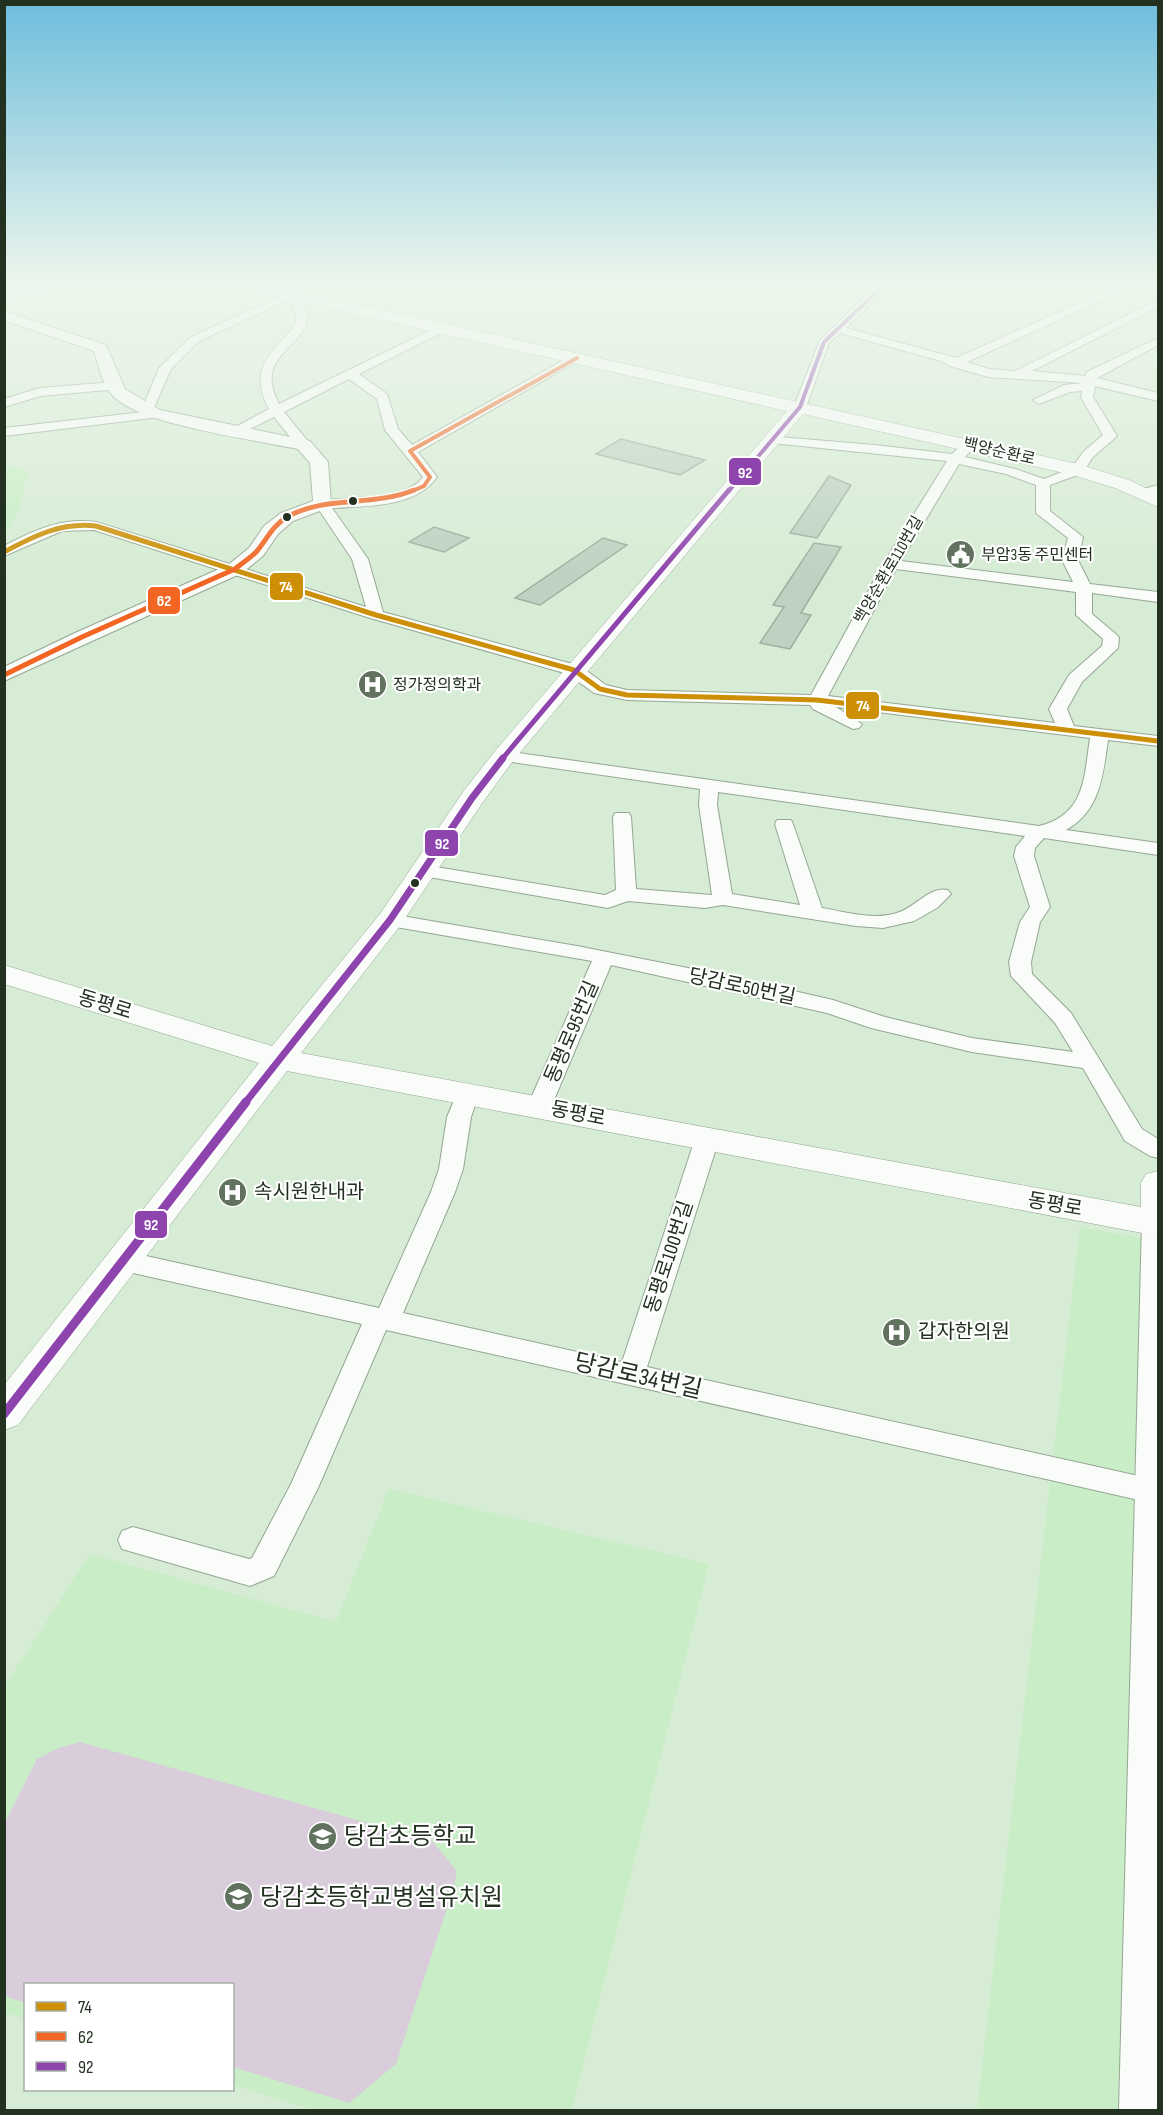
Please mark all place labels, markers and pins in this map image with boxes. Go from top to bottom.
unlabelled marker [347,495,359,507]
unlabelled marker [281,511,293,523]
public building icon: 부암3동 주민센터 [944,539,976,571]
place label: 부암3동 주민센터 [981,546,1093,565]
hospital icon: 정가정의학과 [356,669,388,701]
place label: 정가정의학과 [393,676,482,695]
unlabelled marker [409,877,421,889]
hospital icon: 속시원한내과 [217,1176,249,1208]
place label: 속시원한내과 [254,1180,364,1204]
hospital icon: 갑자한의원 [881,1316,913,1348]
place label: 갑자한의원 [918,1320,1010,1344]
school or university icon: 당감초등학교 [307,1820,339,1852]
place label: 당감초등학교 [344,1822,476,1851]
school or university icon: 당감초등학교병설유치원 [223,1881,255,1913]
place label: 당감초등학교병설유치원 [260,1883,503,1912]

